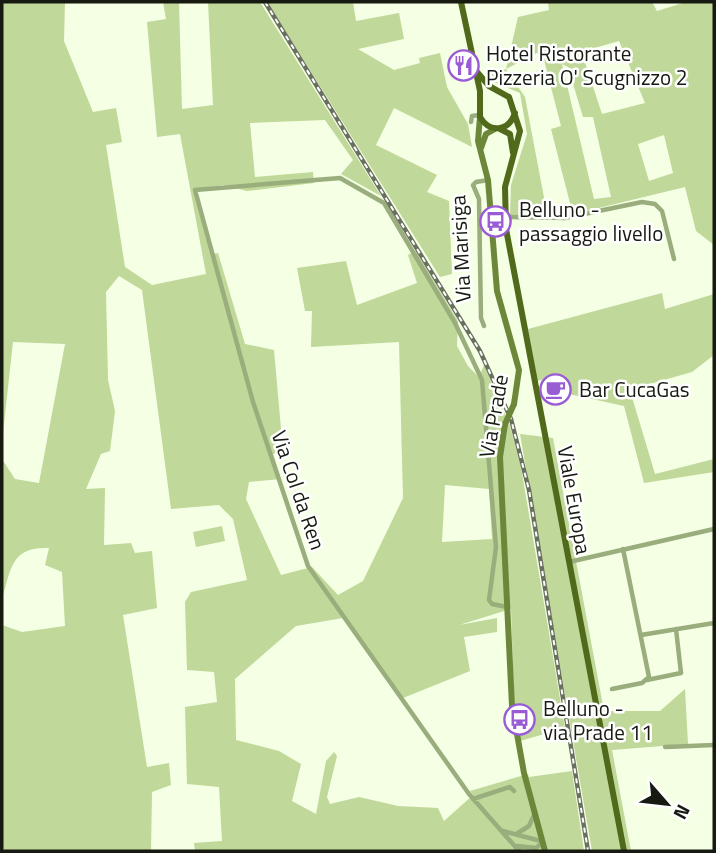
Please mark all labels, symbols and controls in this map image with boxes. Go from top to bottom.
place label: Hotel Ristorante Pizzeria O' Scugnizzo 2 [486,37,687,93]
restaurant icon: Hotel Ristorante Pizzeria O' Scugnizzo 2 [446,48,480,82]
place label: Belluno - passaggio livello [519,193,663,249]
street label: Via Marisiga [441,194,479,304]
bus stop icon: Belluno - passaggio livello [479,204,513,238]
street label: Via Prade [470,372,516,460]
cafe icon: Bar CucaGas [539,372,573,406]
place label: Bar CucaGas [579,373,690,405]
street label: Via Col da Ren [264,426,334,554]
street label: Viale Europa [550,443,600,557]
place label: Belluno - via Prade 11 [543,692,653,748]
bus stop icon: Belluno - via Prade 11 [503,703,537,737]
north arrow [632,769,702,839]
text: N [667,800,698,825]

